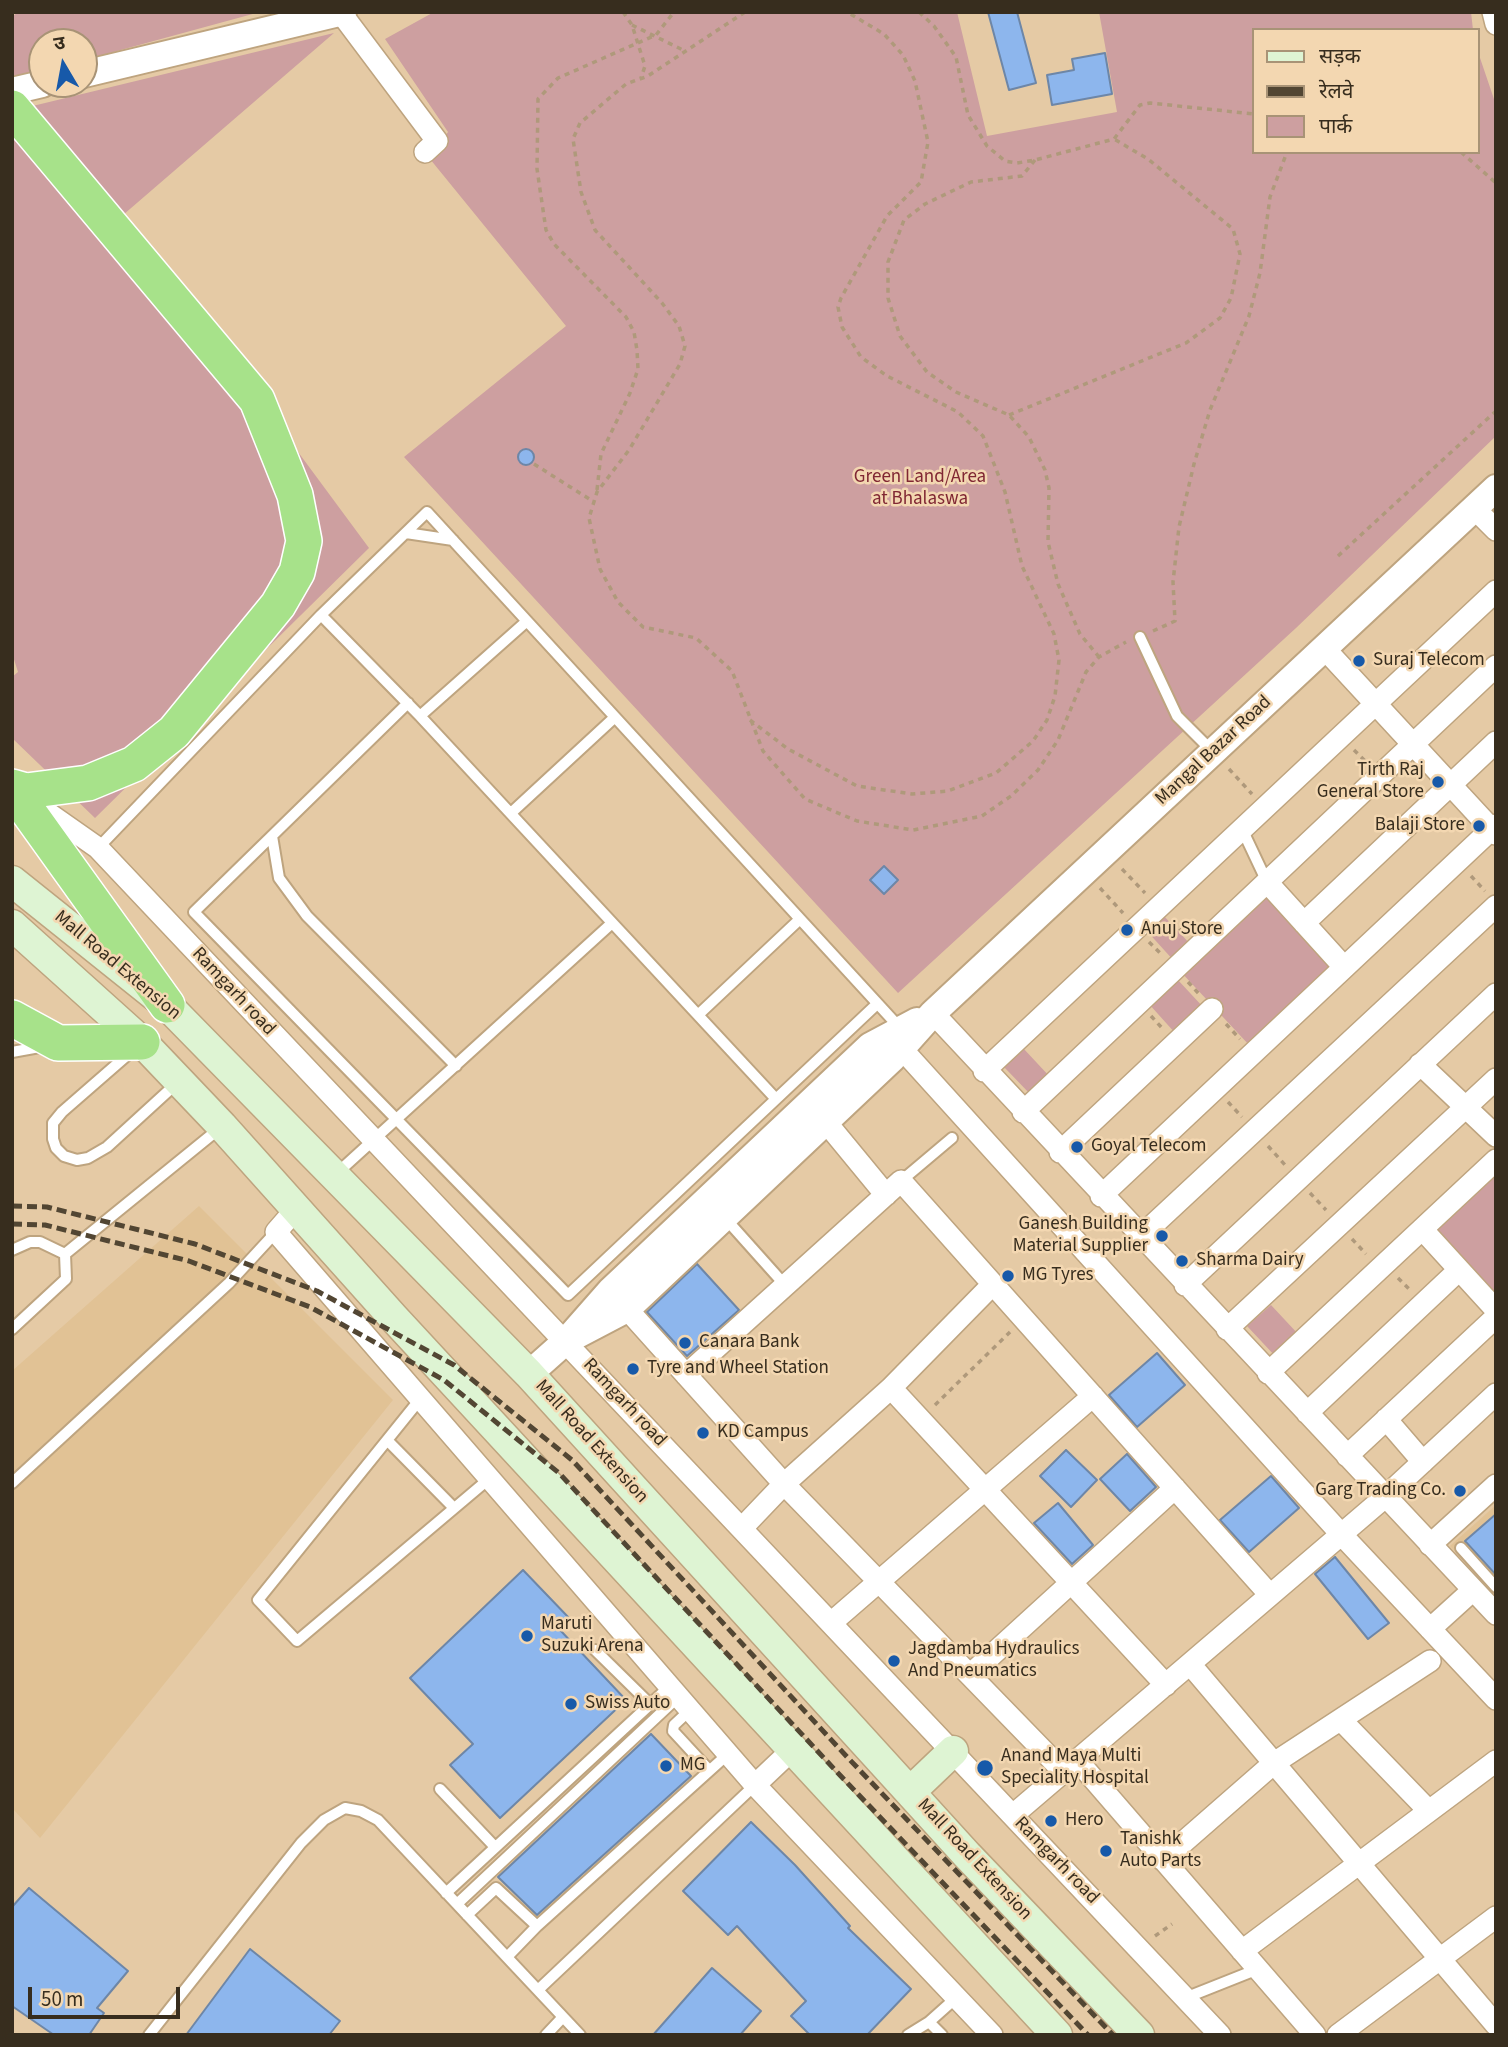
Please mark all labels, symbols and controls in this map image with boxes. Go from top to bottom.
north arrow [28,28,98,98]
legend [1252,28,1480,154]
text: उ [52,30,67,58]
text: सड़क [1319,41,1361,71]
text: रेलवे [1319,76,1354,106]
text: पार्क [1319,111,1353,141]
park label: Green Land/Area at Bhalaswa [854,467,986,511]
place label: Suraj Telecom [1373,650,1485,672]
marker: Suraj Telecom [1351,653,1367,669]
street label: Mangal Bazar Road [1151,691,1277,811]
place label: Tirth Raj General Store [1317,760,1424,804]
marker: Tirth Raj General Store [1430,774,1446,790]
place label: Balaji Store [1375,815,1465,837]
marker: Balaji Store [1471,818,1487,834]
street label: Mall Road Extension [49,906,185,1026]
place label: Anuj Store [1141,919,1223,941]
marker: Anuj Store [1119,922,1135,938]
street label: Ramgarh road [186,943,280,1041]
place label: Goyal Telecom [1091,1136,1207,1158]
marker: Goyal Telecom [1069,1139,1085,1155]
place label: Ganesh Building Material Supplier [1013,1214,1148,1258]
marker: Ganesh Building Material Supplier [1154,1228,1170,1244]
place label: Sharma Dairy [1196,1250,1304,1272]
marker: Sharma Dairy [1174,1253,1190,1269]
place label: MG Tyres [1022,1265,1094,1287]
marker: MG Tyres [1000,1268,1016,1284]
place label: Canara Bank [699,1332,799,1354]
marker: Canara Bank [677,1335,693,1351]
street label: Ramgarh road [577,1354,671,1452]
place label: Tyre and Wheel Station [647,1358,829,1380]
marker: Tyre and Wheel Station [625,1361,641,1377]
street label: Mall Road Extension [530,1376,652,1508]
place label: KD Campus [717,1422,809,1444]
marker: KD Campus [695,1425,711,1441]
place label: Garg Trading Co. [1315,1480,1446,1502]
marker: Garg Trading Co. [1452,1483,1468,1499]
place label: Maruti Suzuki Arena [541,1614,644,1658]
marker: Maruti Suzuki Arena [519,1628,535,1644]
place label: Jagdamba Hydraulics And Pneumatics [908,1639,1079,1683]
marker: Jagdamba Hydraulics And Pneumatics [886,1653,902,1669]
place label: Swiss Auto [585,1693,670,1715]
marker: Swiss Auto [563,1696,579,1712]
place label: Anand Maya Multi Speciality Hospital [1001,1746,1149,1790]
place label: MG [680,1755,706,1777]
marker: MG [658,1758,674,1774]
marker: Anand Maya Multi Speciality Hospital [975,1758,995,1778]
street label: Mall Road Extension [912,1794,1036,1926]
place label: Hero [1065,1810,1104,1832]
street label: Ramgarh road [1009,1813,1103,1909]
marker: Hero [1043,1813,1059,1829]
place label: Tanishk Auto Parts [1120,1829,1201,1873]
marker: Tanishk Auto Parts [1098,1843,1114,1859]
scale bar [32,1974,184,2018]
text: 50 m [41,1984,83,2014]

